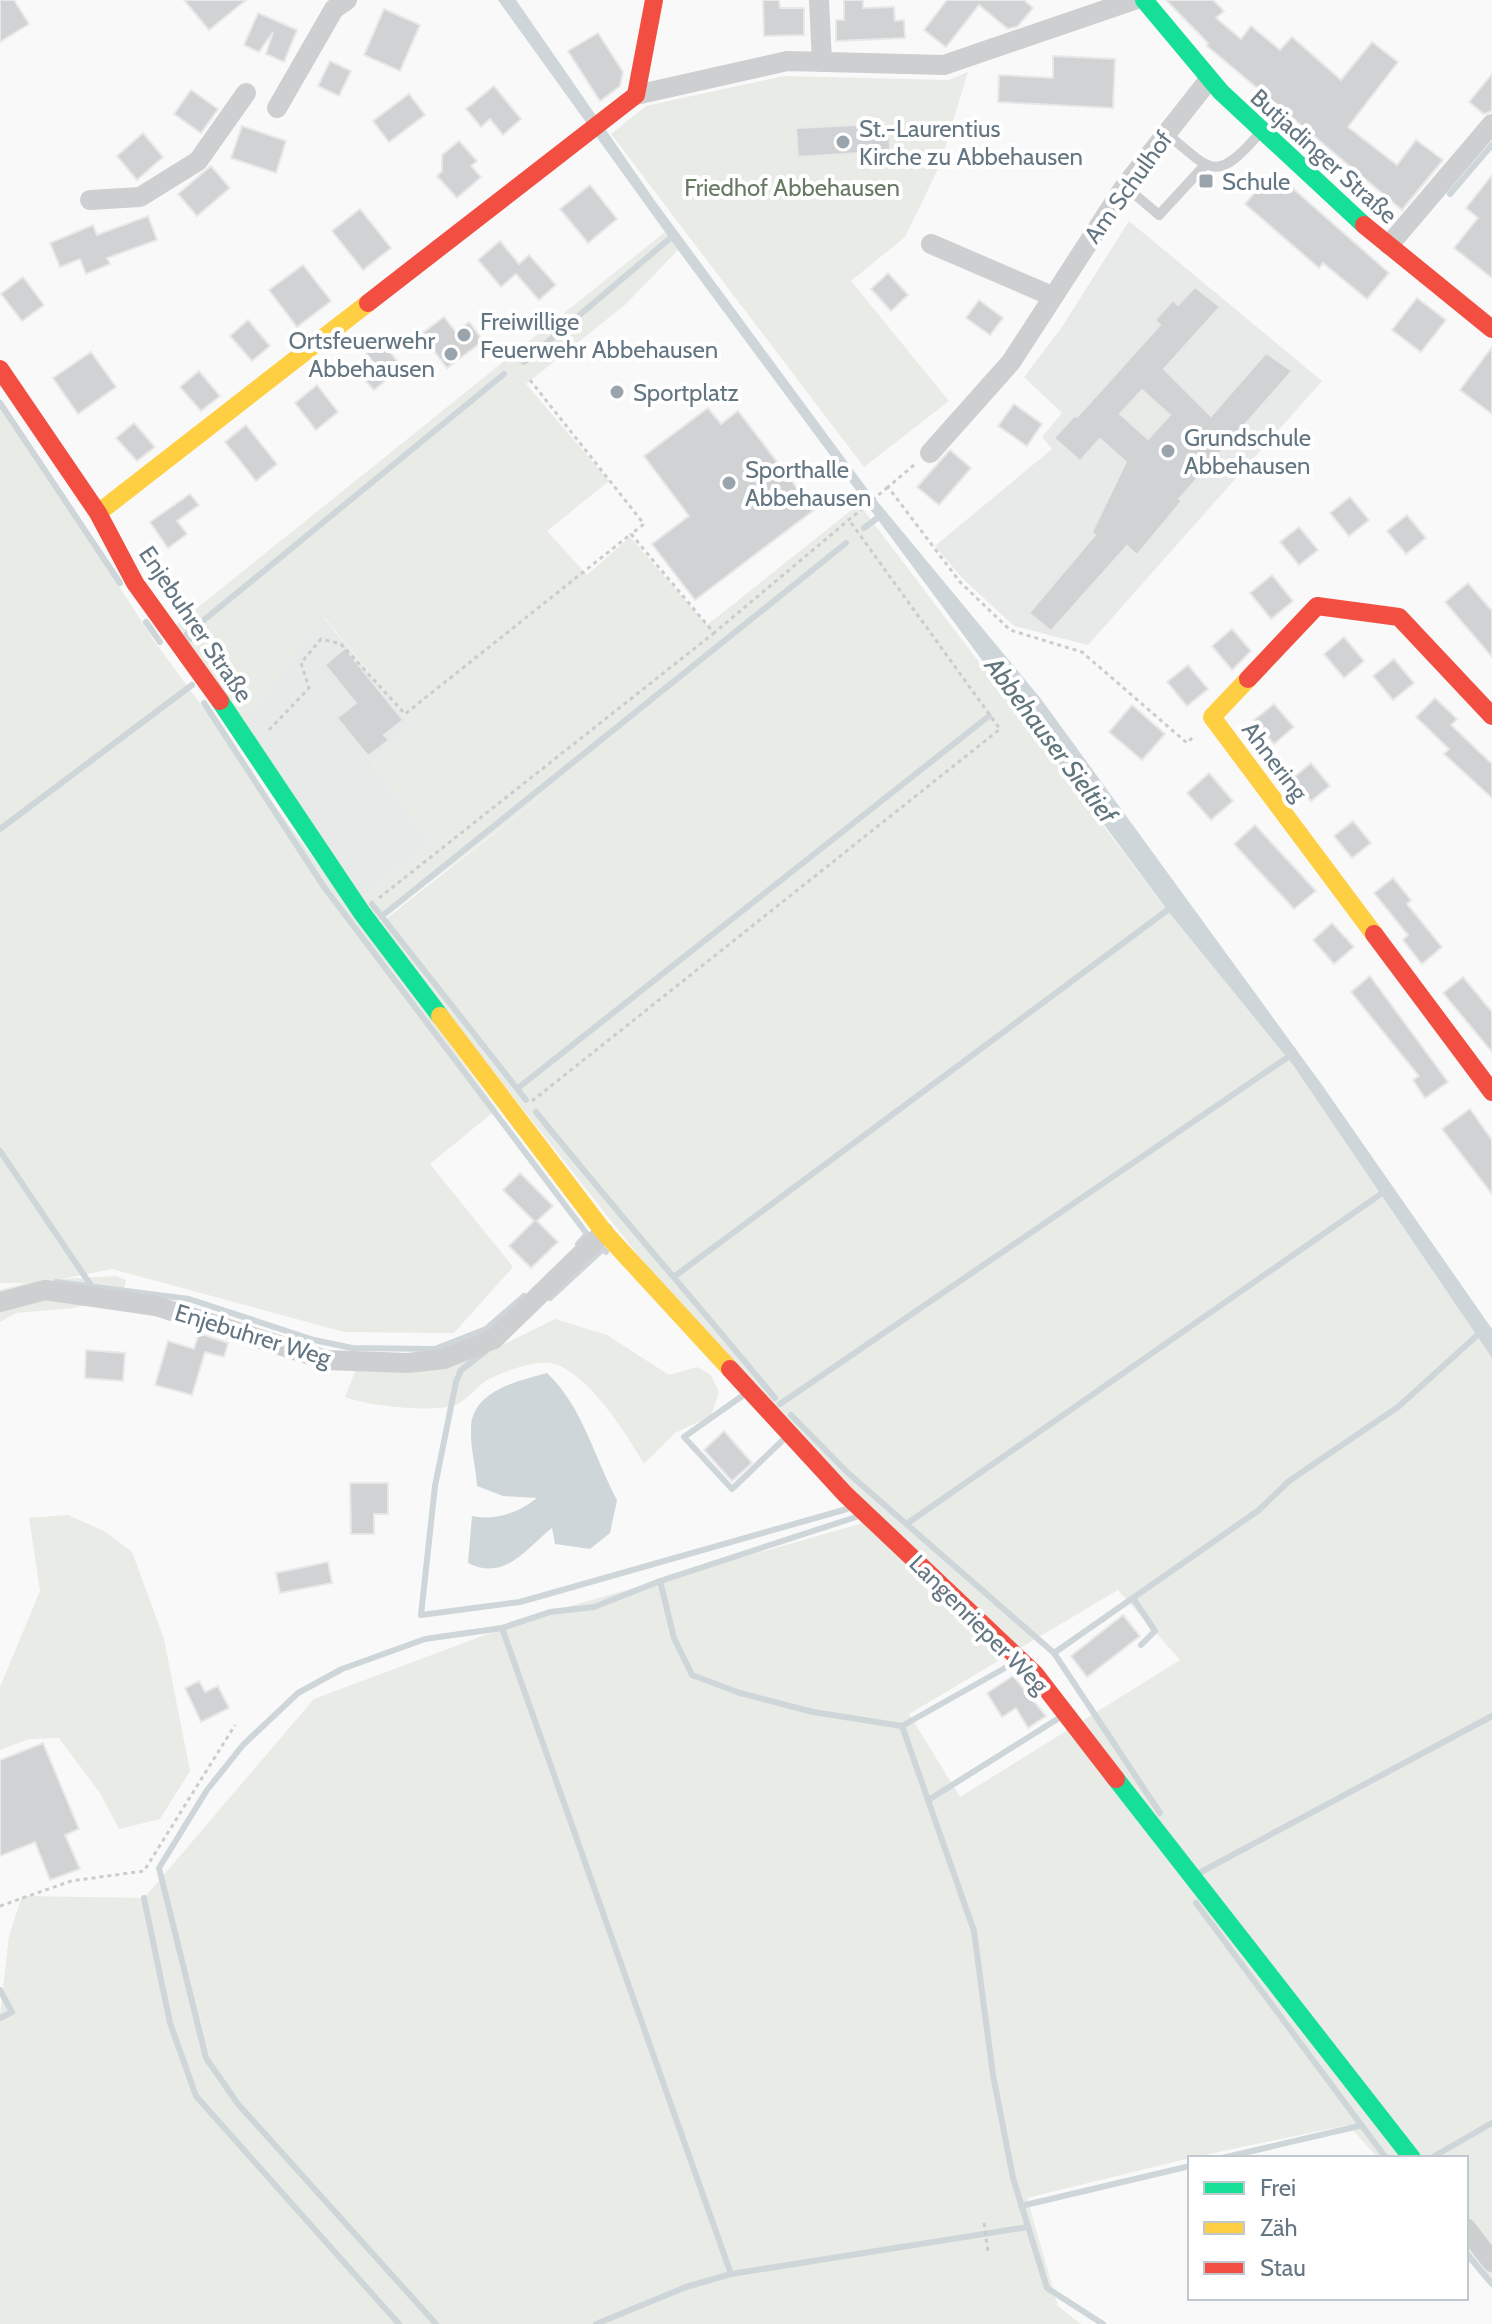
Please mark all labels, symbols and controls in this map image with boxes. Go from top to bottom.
street label: Butjadinger Straße [1245,83,1403,229]
place label: St.-Laurentius Kirche zu Abbehausen [859,114,1083,171]
street label: Am Schulhof [1078,125,1178,249]
marker: St.-Laurentius Kirche zu Abbehausen [834,133,852,151]
place label: Schule [1222,167,1290,196]
marker: Schule [1197,172,1215,190]
park label: Friedhof Abbehausen [684,173,900,202]
place label: Freiwillige Feuerwehr Abbehausen [480,307,718,364]
place label: Ortsfeuerwehr Abbehausen [288,326,435,383]
marker: Freiwillige Feuerwehr Abbehausen [455,326,473,344]
marker: Ortsfeuerwehr Abbehausen [442,345,460,363]
place label: Sportplatz [633,378,739,407]
marker: Sportplatz [608,383,626,401]
place label: Grundschule Abbehausen [1184,423,1311,480]
marker: Grundschule Abbehausen [1159,442,1177,460]
place label: Sporthalle Abbehausen [745,455,871,512]
marker: Sporthalle Abbehausen [720,474,738,492]
street label: Enjebuhrer Straße [133,540,259,708]
water label: Abbehauser Sieltief [978,650,1125,831]
street label: Ahnering [1236,716,1315,807]
street label: Enjebuhrer Weg [172,1298,335,1373]
street label: Langenrieper Weg [904,1549,1055,1700]
legend [1188,2156,1468,2300]
text: Frei [1260,2173,1296,2202]
text: Zäh [1260,2213,1297,2242]
text: Stau [1260,2253,1306,2282]

